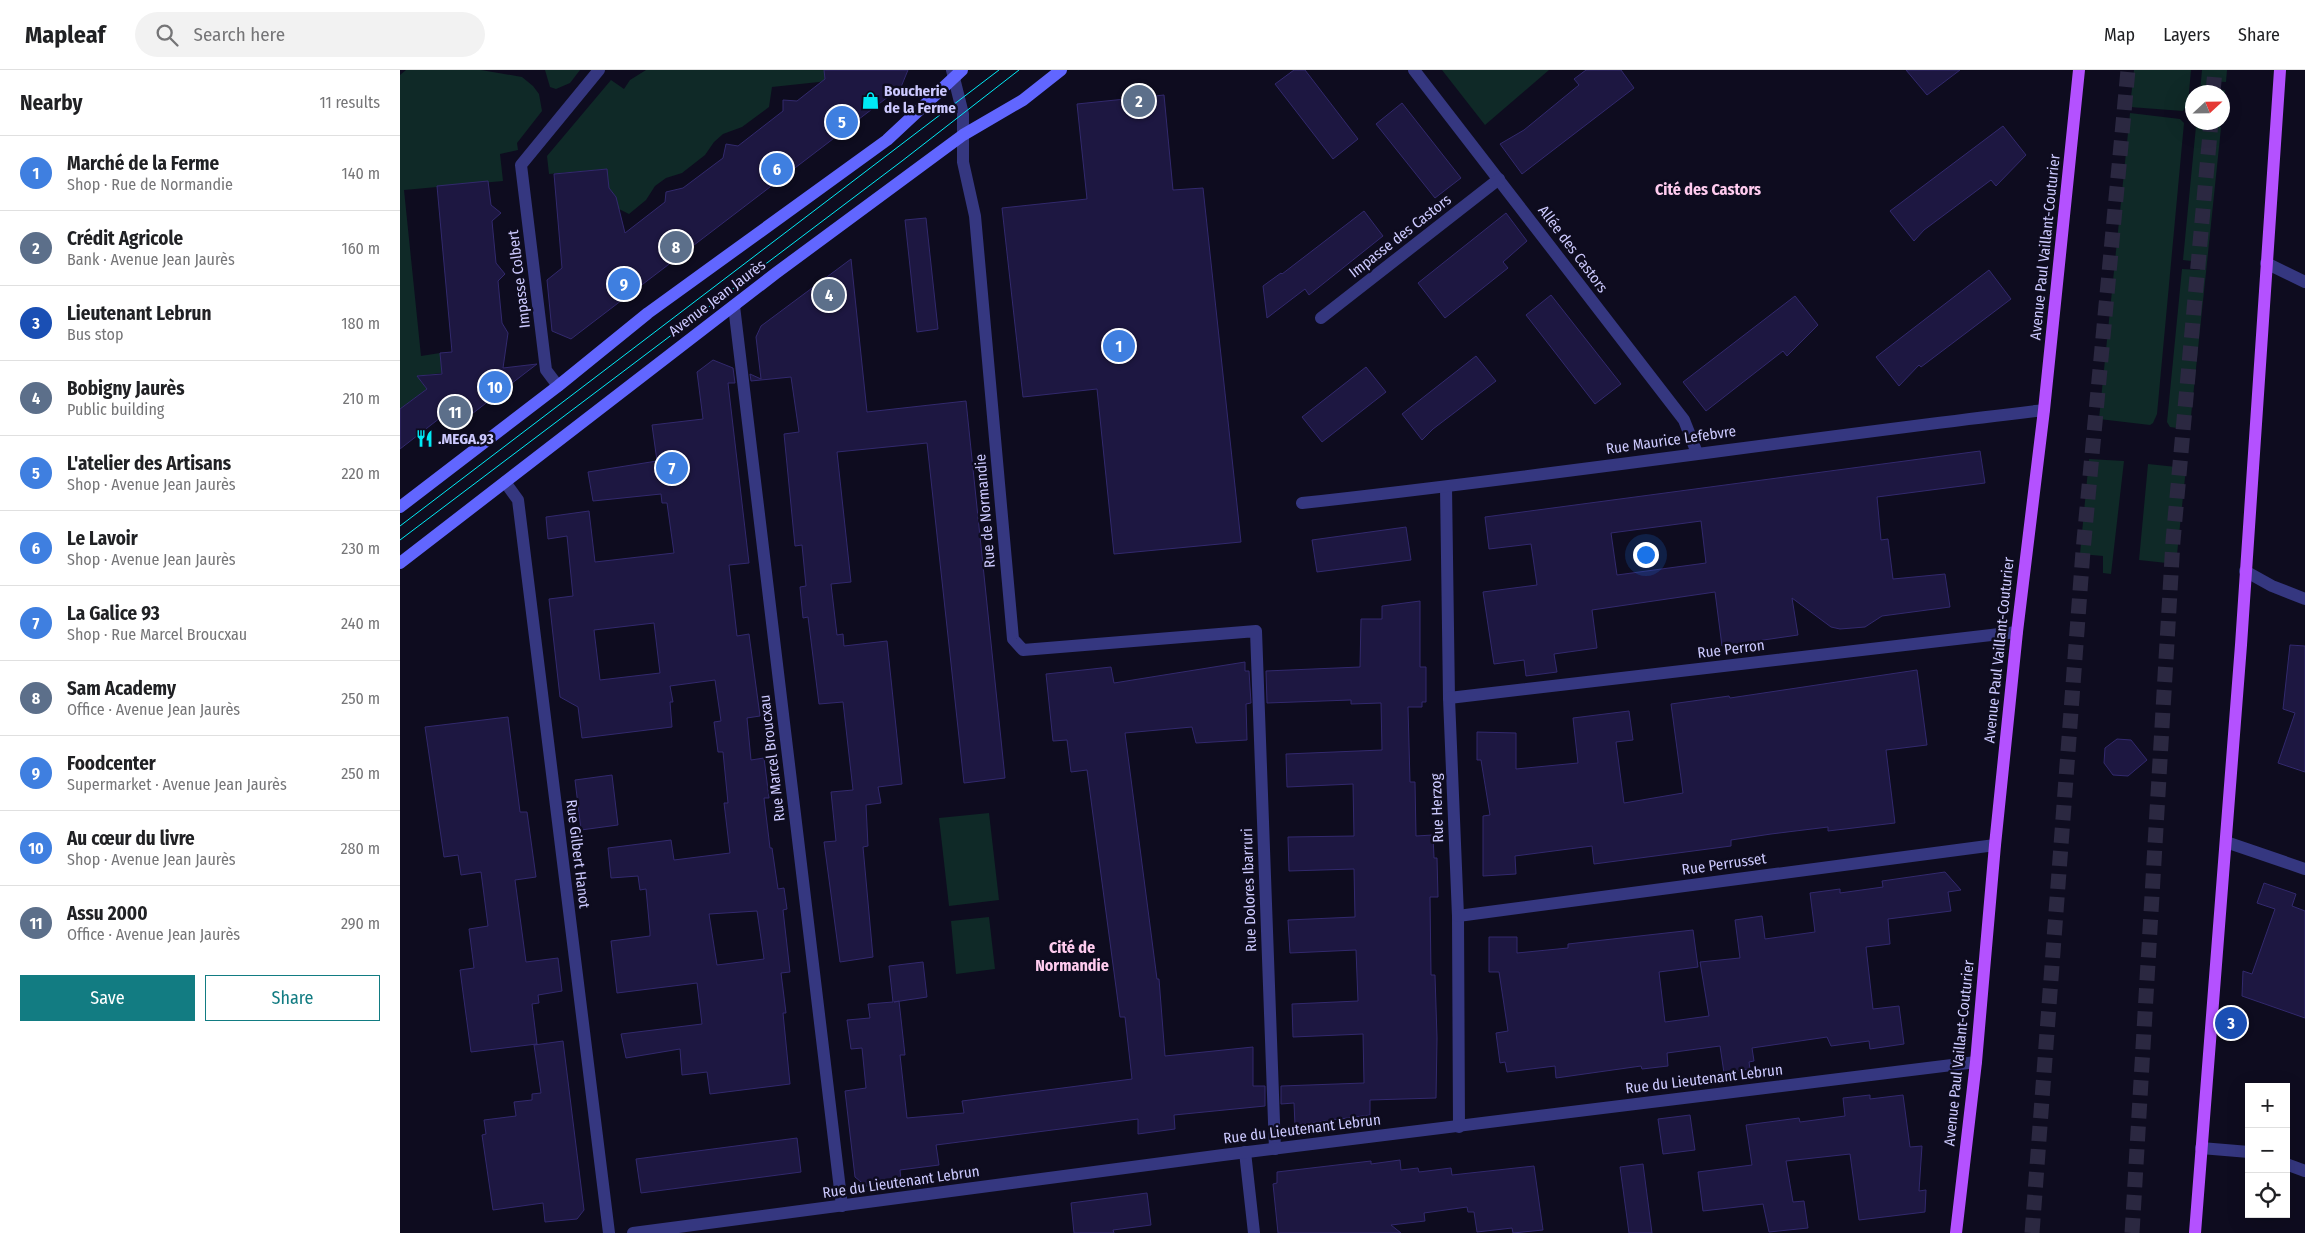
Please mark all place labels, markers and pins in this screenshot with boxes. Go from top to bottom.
place label: Boucherie de la Ferme [884,82,956,117]
pin: 2 [1123,82,1155,120]
shop icon: Boucherie de la Ferme [860,90,880,110]
pin: 5 [826,103,858,141]
pin: 6 [761,150,793,188]
pin: 8 [660,228,692,266]
pin: 9 [608,265,640,303]
pin: 4 [813,276,845,314]
pin: 1 [1103,327,1135,365]
pin: 10 [479,368,511,406]
pin: 11 [439,393,471,431]
restaurant icon: .MEGA.93 [414,429,434,449]
place label: .MEGA.93 [438,430,494,448]
pin: 7 [656,449,688,487]
pin: 3 [2215,1004,2247,1042]

